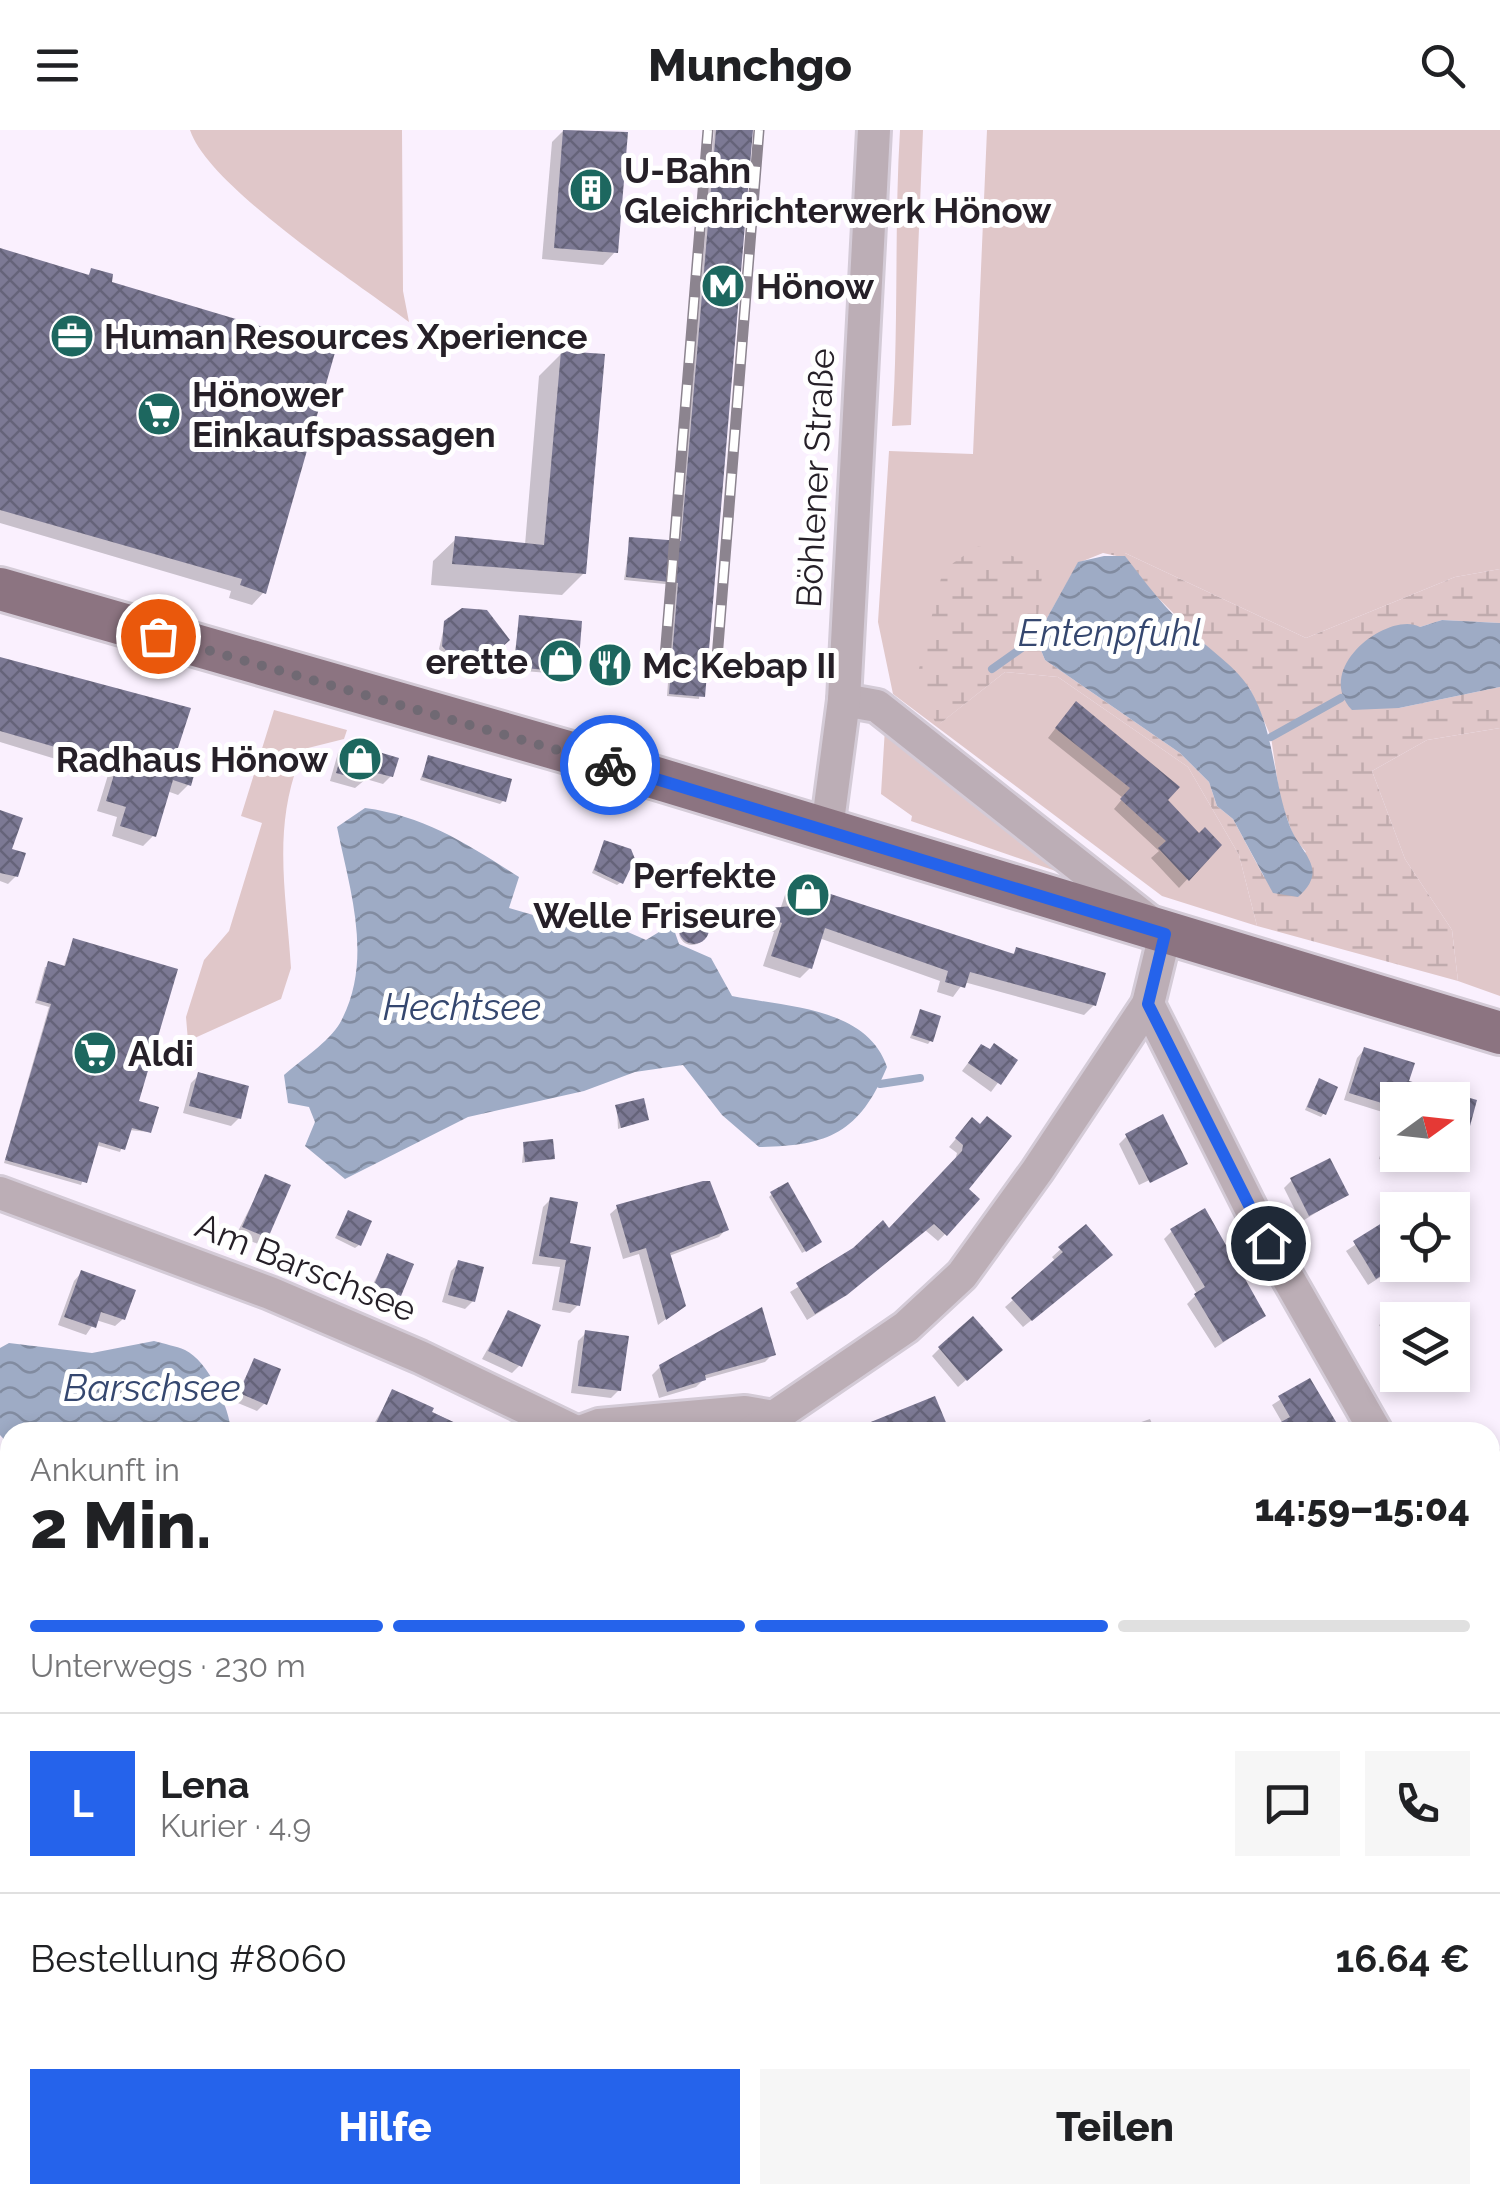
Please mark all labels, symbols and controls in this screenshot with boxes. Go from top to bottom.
icon: menu [30,38,85,93]
icon: search [1415,38,1470,93]
text: Munchgo [648,39,852,92]
place label: U-Bahn Gleichrichterwerk Hönow [624,150,1052,231]
building icon: U-Bahn Gleichrichterwerk Hönow [568,167,614,213]
metro station icon: Hönow [700,263,746,309]
place label: Hönow [756,266,875,307]
office icon: Human Resources Xperience [49,313,95,359]
place label: Human Resources Xperience [104,316,587,357]
street label: Böhlener Straße [788,347,842,609]
place label: Hönower Einkaufspassagen [192,374,496,455]
supermarket icon: Hönower Einkaufspassagen [136,391,182,437]
pin [116,594,201,679]
icon: bag [131,609,186,664]
water label: Entenpfuhl [1018,610,1202,655]
shop icon: erette [538,638,584,684]
place label: erette [425,641,528,682]
restaurant icon: Mc Kebap II [587,642,633,688]
place label: Mc Kebap II [642,645,836,686]
courier [560,715,660,815]
shop icon: Radhaus Hönow [337,736,383,782]
icon: bike [583,738,638,793]
place label: Radhaus Hönow [56,739,329,780]
place label: Perfekte Welle Friseure [533,855,776,936]
shop icon: Perfekte Welle Friseure [785,872,831,918]
water label: Hechtsee [383,984,541,1029]
supermarket icon: Aldi [72,1030,118,1076]
place label: Aldi [128,1033,194,1074]
north arrow [1380,1082,1470,1172]
map controls [1380,1082,1470,1392]
button: locate [1380,1192,1470,1282]
pin [1226,1201,1311,1286]
street label: Am Barschsee [190,1204,422,1330]
icon: home [1241,1216,1296,1271]
button: layers [1380,1302,1470,1392]
water label: Barschsee [63,1365,241,1410]
text: Ankunft in [30,1451,180,1488]
text: 14:59–15:04 [1254,1485,1470,1530]
text: 2 Min. [30,1487,212,1563]
text: Unterwegs · 230 m [30,1647,306,1684]
button: chat [1235,1751,1340,1856]
button: phone [1365,1751,1470,1856]
text: Lena [160,1762,250,1807]
text: L [71,1781,94,1826]
text: Kurier · 4.9 [160,1807,311,1844]
text: Bestellung #8060 [30,1936,347,1981]
text: 16.64 € [1335,1936,1470,1981]
button: Hilfe [30,2069,740,2184]
button: Teilen [760,2069,1470,2184]

